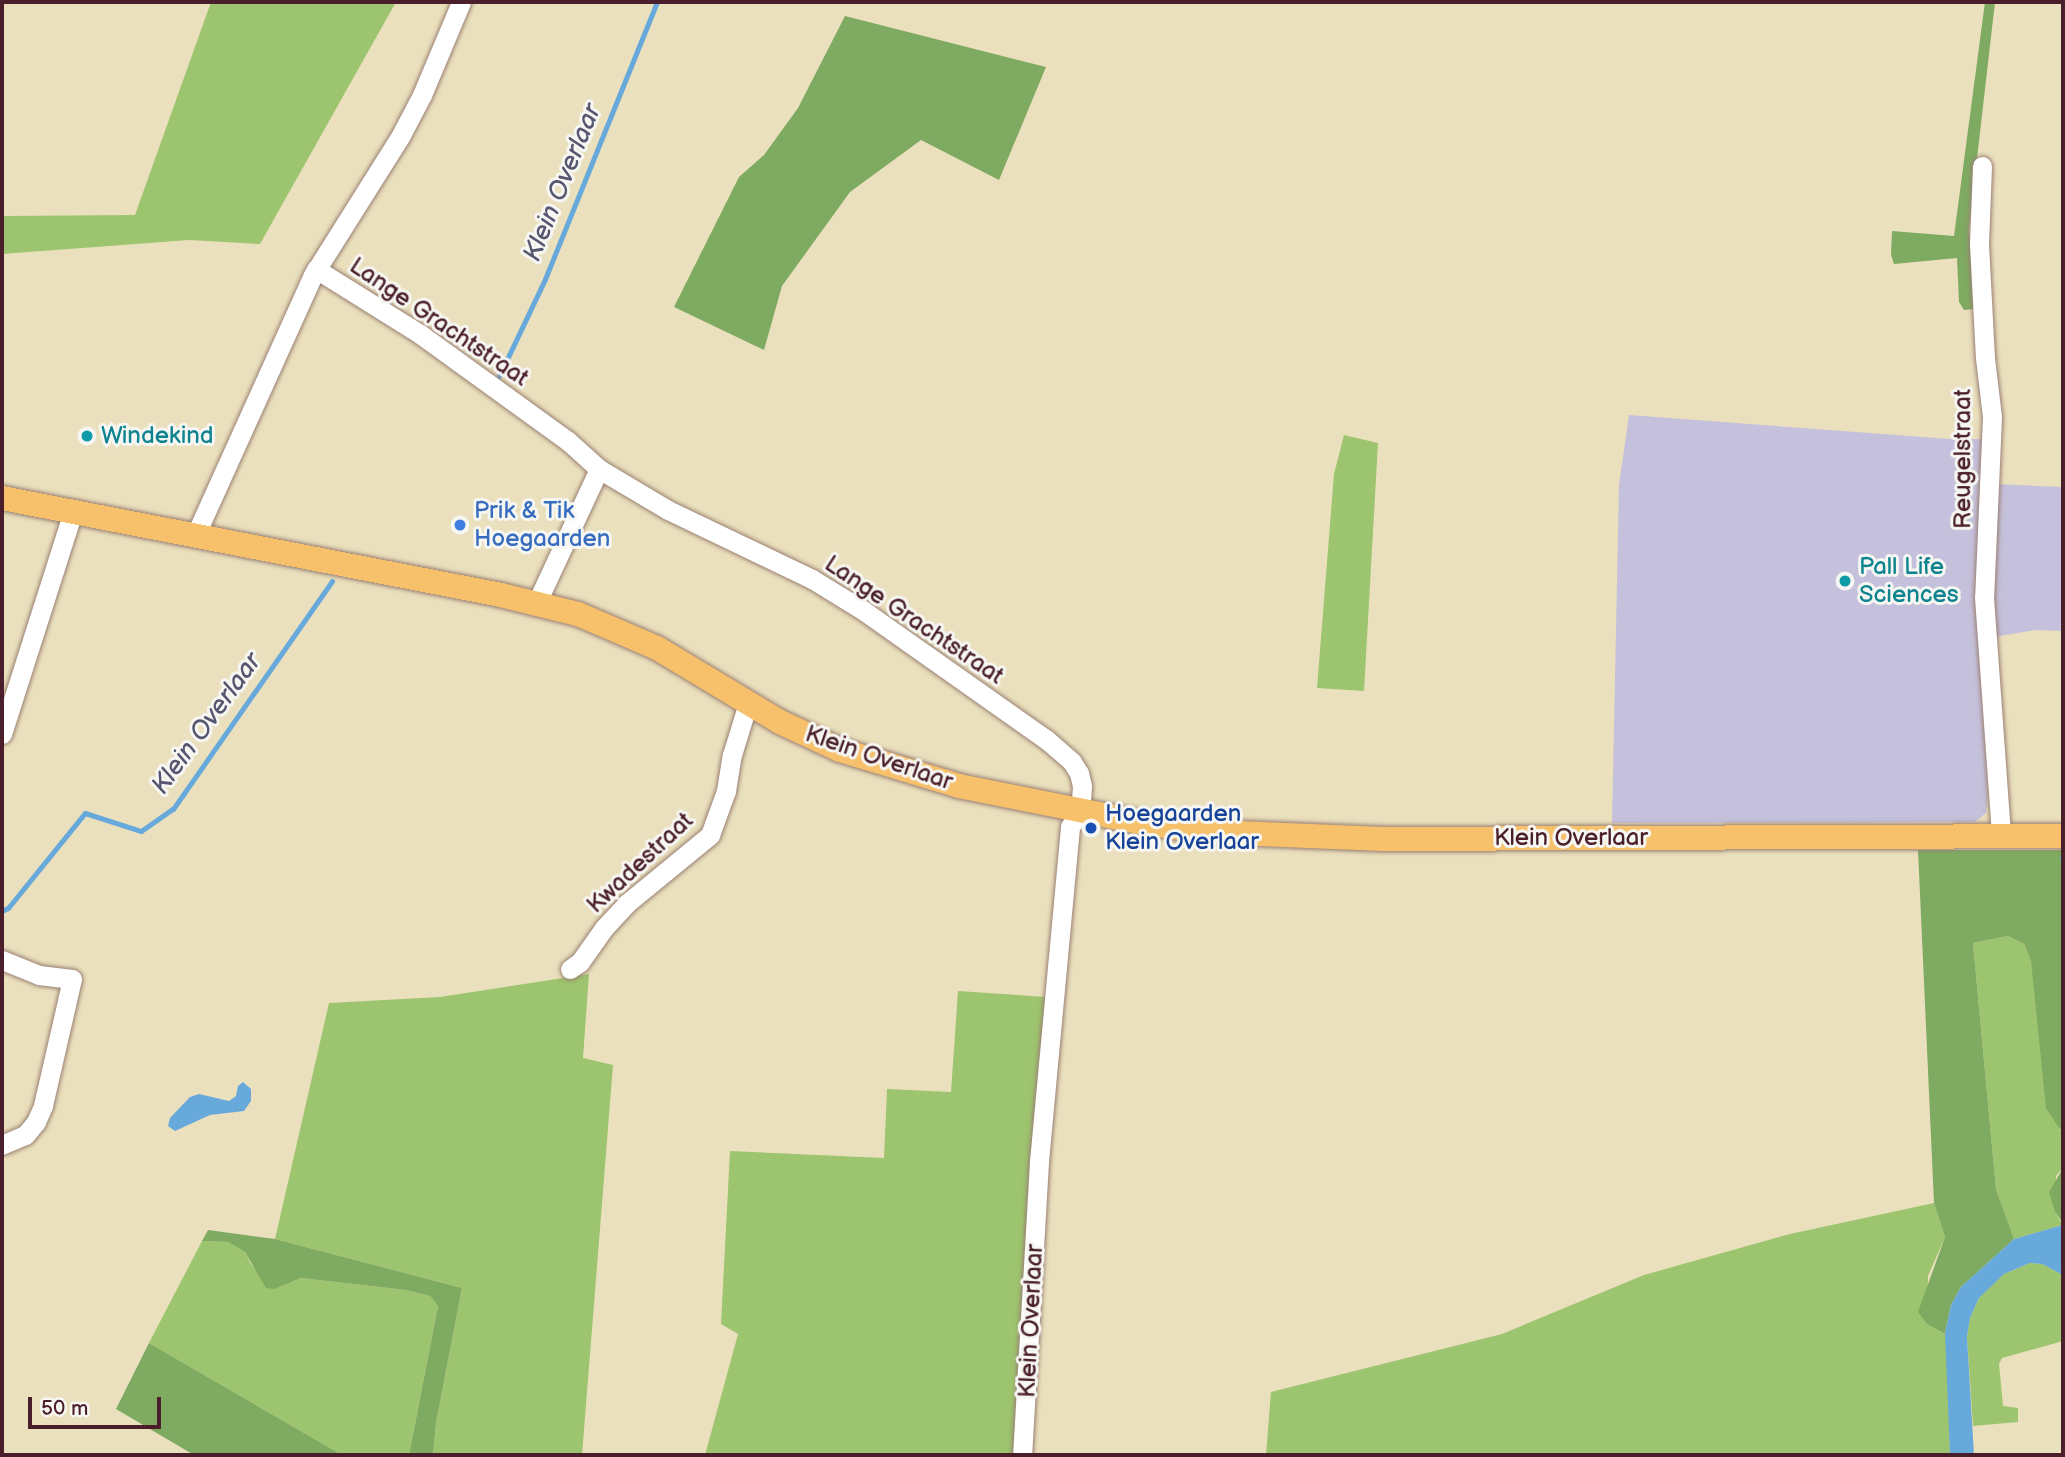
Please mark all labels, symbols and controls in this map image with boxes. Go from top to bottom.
water label: Klein Overlaar [517,100,609,266]
street label: Lange Grachtstraat [344,251,534,393]
street label: Reugelstraat [1949,389,1977,529]
place label: Windekind [101,422,214,450]
marker: Windekind [79,428,95,444]
place label: Prik & Tik Hoegaarden [474,497,610,553]
marker: Prik & Tik Hoegaarden [452,517,468,533]
street label: Lange Grachtstraat [819,549,1009,691]
place label: Pall Life Sciences [1859,553,1959,609]
marker: Pall Life Sciences [1837,573,1853,589]
water label: Klein Overlaar [145,647,269,801]
street label: Klein Overlaar [802,719,956,797]
place label: Hoegaarden Klein Overlaar [1105,800,1259,856]
street label: Kwadestraat [581,807,699,919]
marker: Hoegaarden Klein Overlaar [1083,820,1099,836]
street label: Klein Overlaar [1494,824,1648,852]
street label: Klein Overlaar [1013,1243,1049,1399]
scale bar [32,1384,164,1428]
text: 50 m [41,1396,88,1421]

